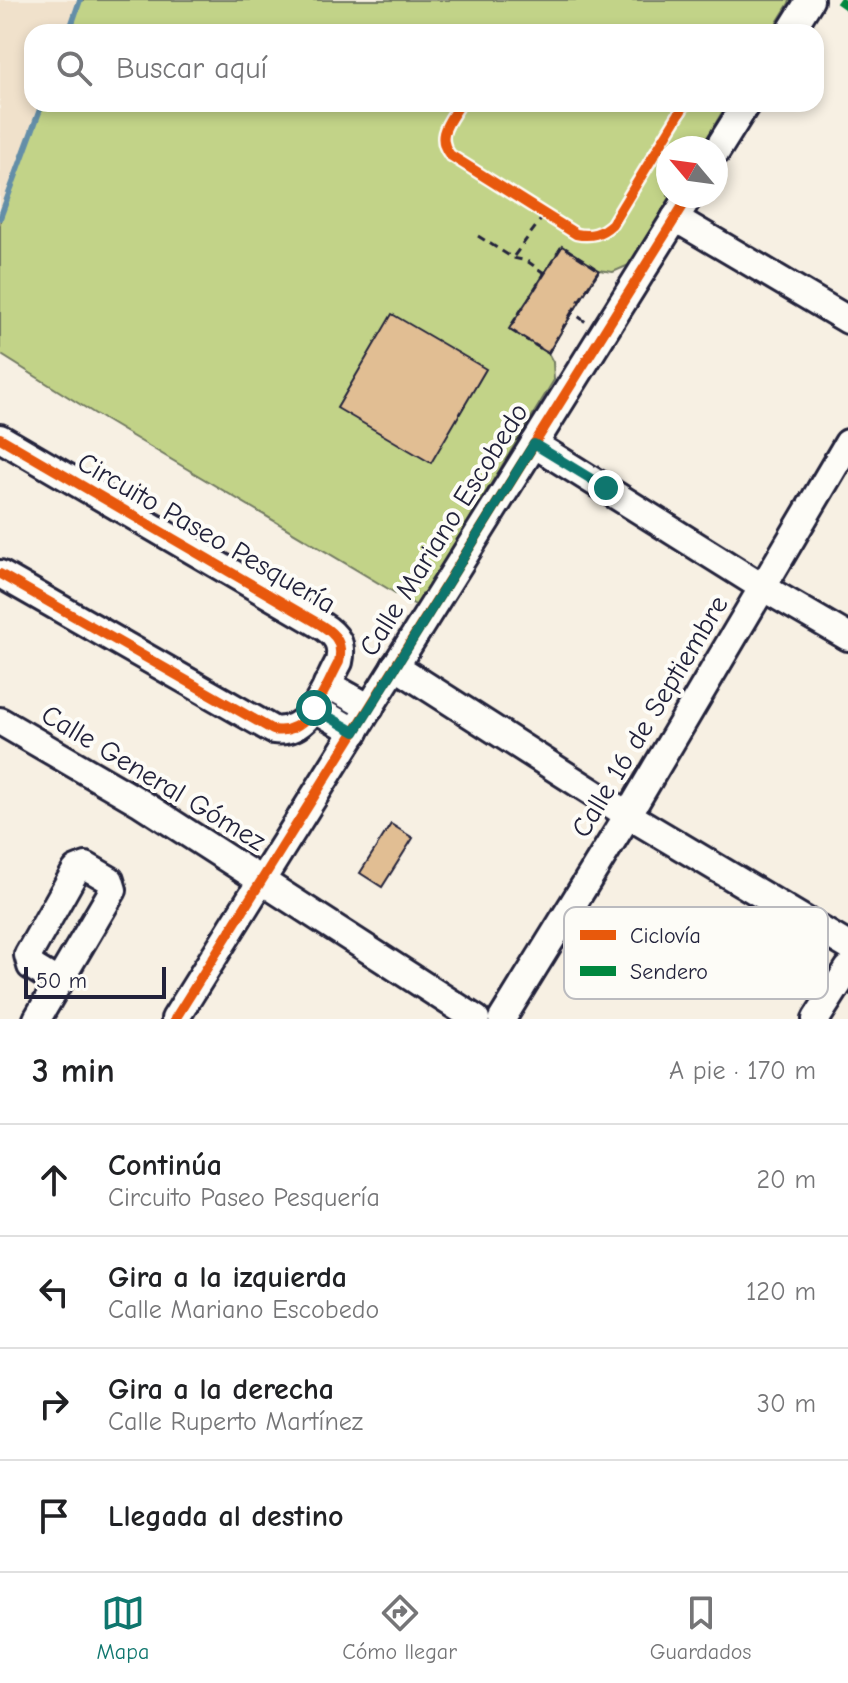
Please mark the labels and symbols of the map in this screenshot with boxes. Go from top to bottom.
north arrow [656,136,728,208]
street label: Calle Mariano Escobedo [353,397,535,662]
street label: Circuito Paseo Pesquería [72,446,341,620]
route end [588,470,624,506]
street label: Calle 16 de Septiembre [565,590,735,843]
route start [296,690,332,726]
street label: Calle General Gómez [36,698,271,857]
legend [564,907,828,999]
text: Ciclovía [630,923,701,949]
text: Sendero [630,959,708,985]
scale bar [24,963,166,999]

